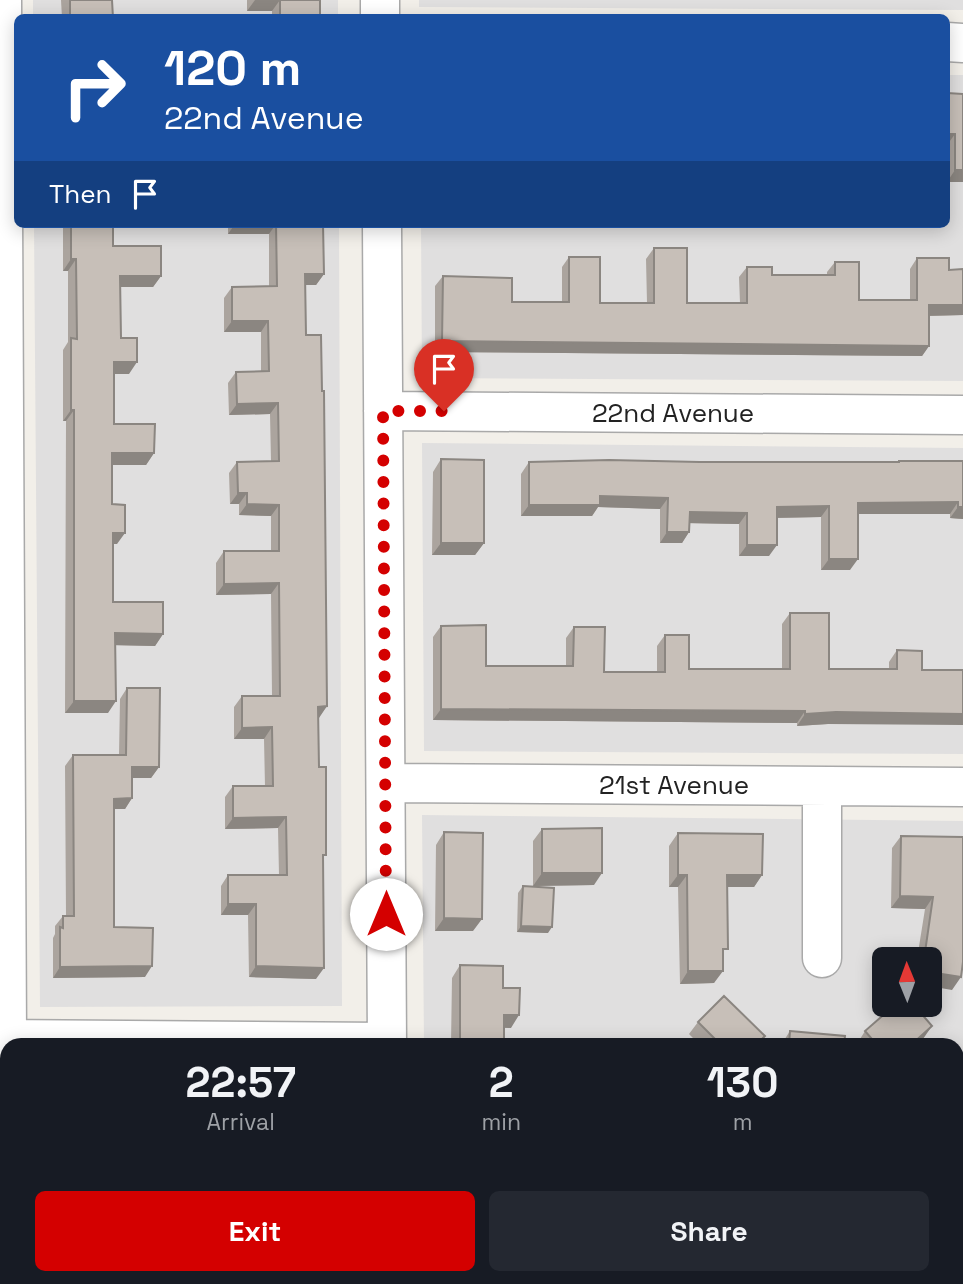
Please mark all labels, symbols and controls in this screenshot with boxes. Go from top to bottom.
text: 120 m [164,37,301,99]
icon: right [49,42,140,133]
text: 22nd Avenue [164,98,364,138]
icon: arrive [126,175,164,213]
text: Then [49,177,112,211]
pin [414,339,474,411]
icon: arrive [425,350,463,388]
street label: 22nd Avenue [592,396,754,430]
street label: 21st Avenue [599,768,749,802]
position arrow [349,877,423,951]
north arrow [872,947,942,1017]
map controls [872,947,942,1017]
text: 22:57 [186,1056,296,1109]
text: 2 [489,1056,514,1109]
text: 130 [707,1056,778,1109]
text: Arrival [207,1107,275,1137]
text: min [482,1107,521,1137]
text: m [733,1107,752,1137]
button: Exit [35,1191,475,1271]
button: Share [489,1191,929,1271]

